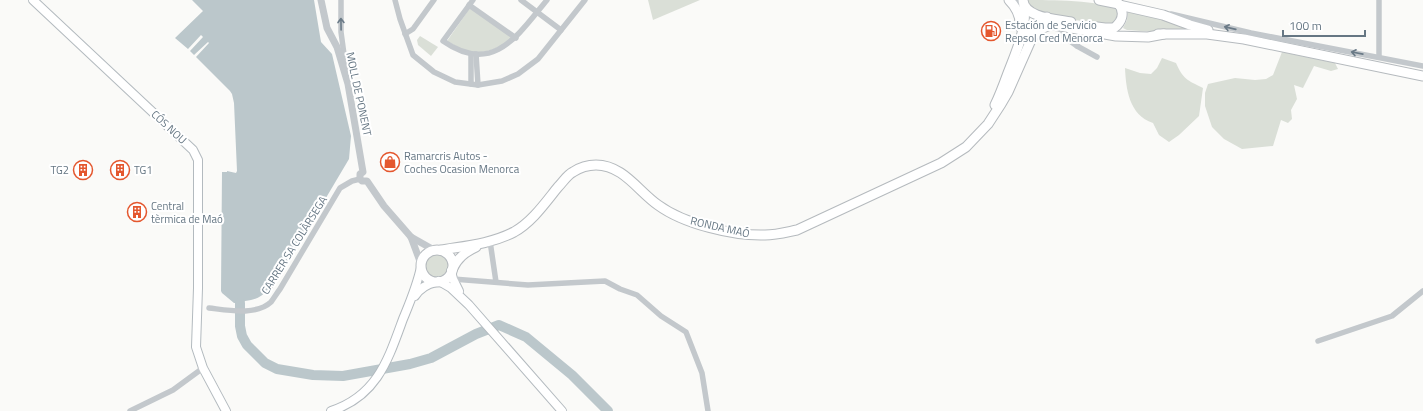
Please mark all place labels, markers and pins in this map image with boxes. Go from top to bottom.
place label: Estación de Servicio Repsol Cred Menorca [1005,17,1103,46]
fuel station icon: Estación de Servicio Repsol Cred Menorca [980,20,1002,42]
place label: Ramarcris Autos - Coches Ocasion Menorca [404,148,520,177]
shop icon: Ramarcris Autos - Coches Ocasion Menorca [379,151,401,173]
building icon: TG2 [72,159,94,181]
building icon: TG1 [109,159,131,181]
place label: TG2 [50,162,69,178]
place label: TG1 [134,162,153,178]
place label: Central tèrmica de Maó [151,198,223,227]
building icon: Central tèrmica de Maó [126,201,148,223]

